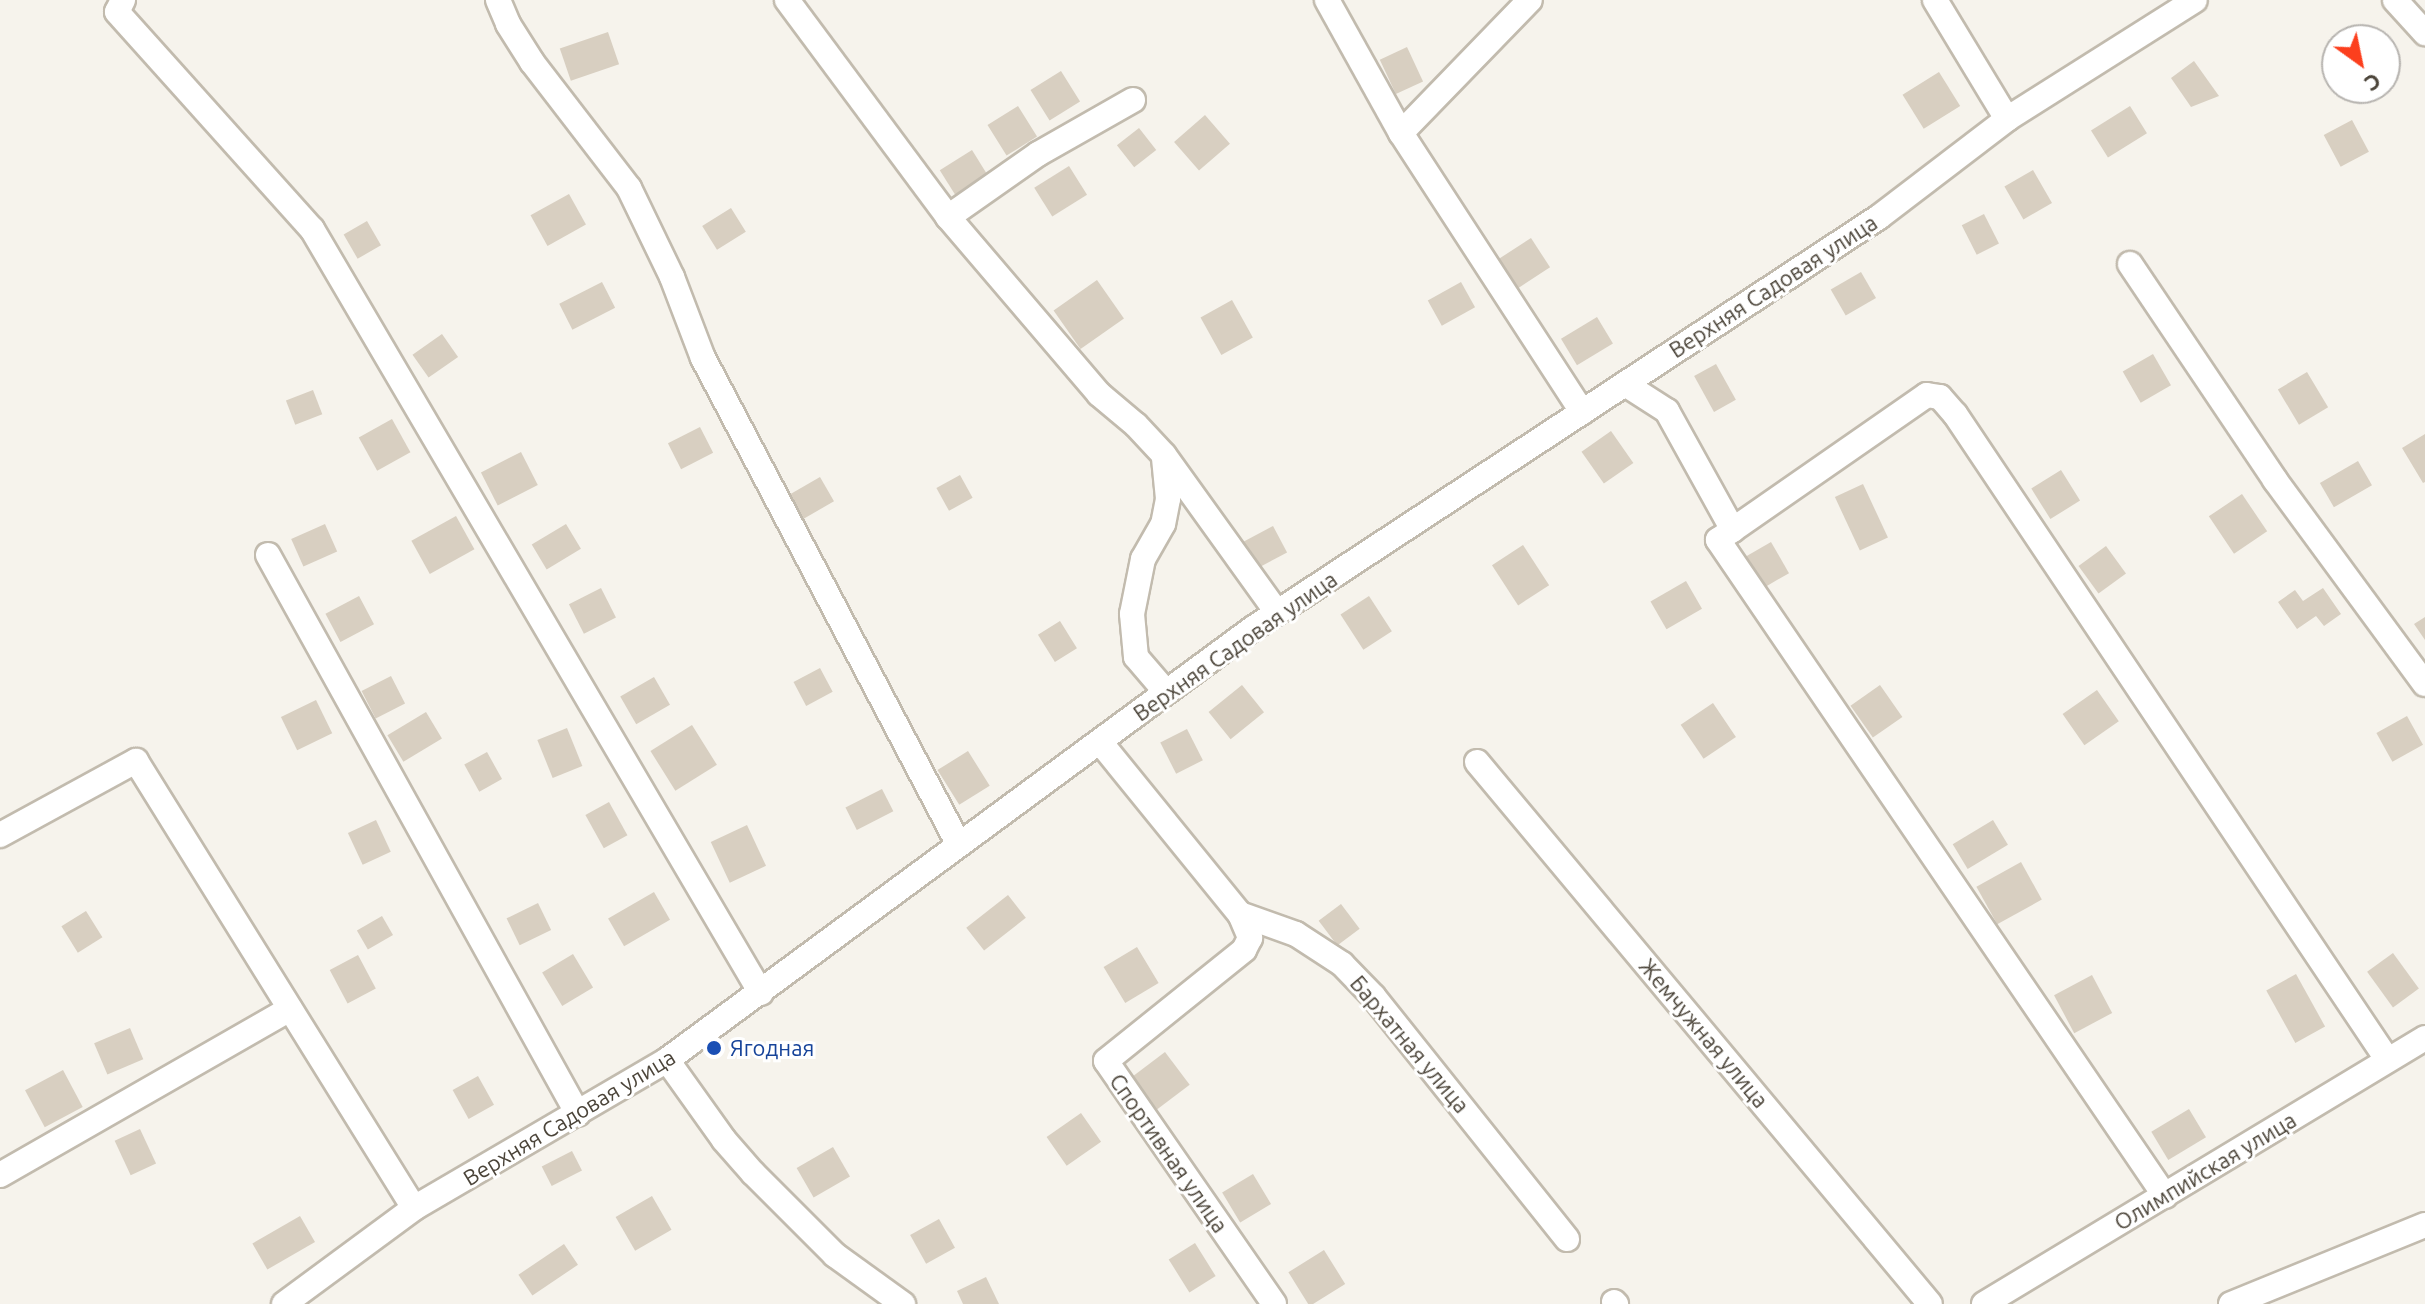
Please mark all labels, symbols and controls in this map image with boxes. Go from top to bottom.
north arrow [2321,24,2401,104]
text: С [2361,69,2386,97]
street label: Верхняя Садовая улица [1664,209,1882,363]
street label: Верхняя Садовая улица [1128,566,1342,726]
street label: Жемчужная улица [1634,953,1774,1113]
street label: Бархатная улица [1345,970,1475,1118]
place label: Ягодная [730,1035,814,1061]
marker: Ягодная [705,1039,723,1057]
street label: Верхняя Садовая улица [458,1043,680,1191]
street label: Спортивная улица [1104,1068,1234,1238]
street label: Олимпийская улица [2109,1106,2301,1236]

